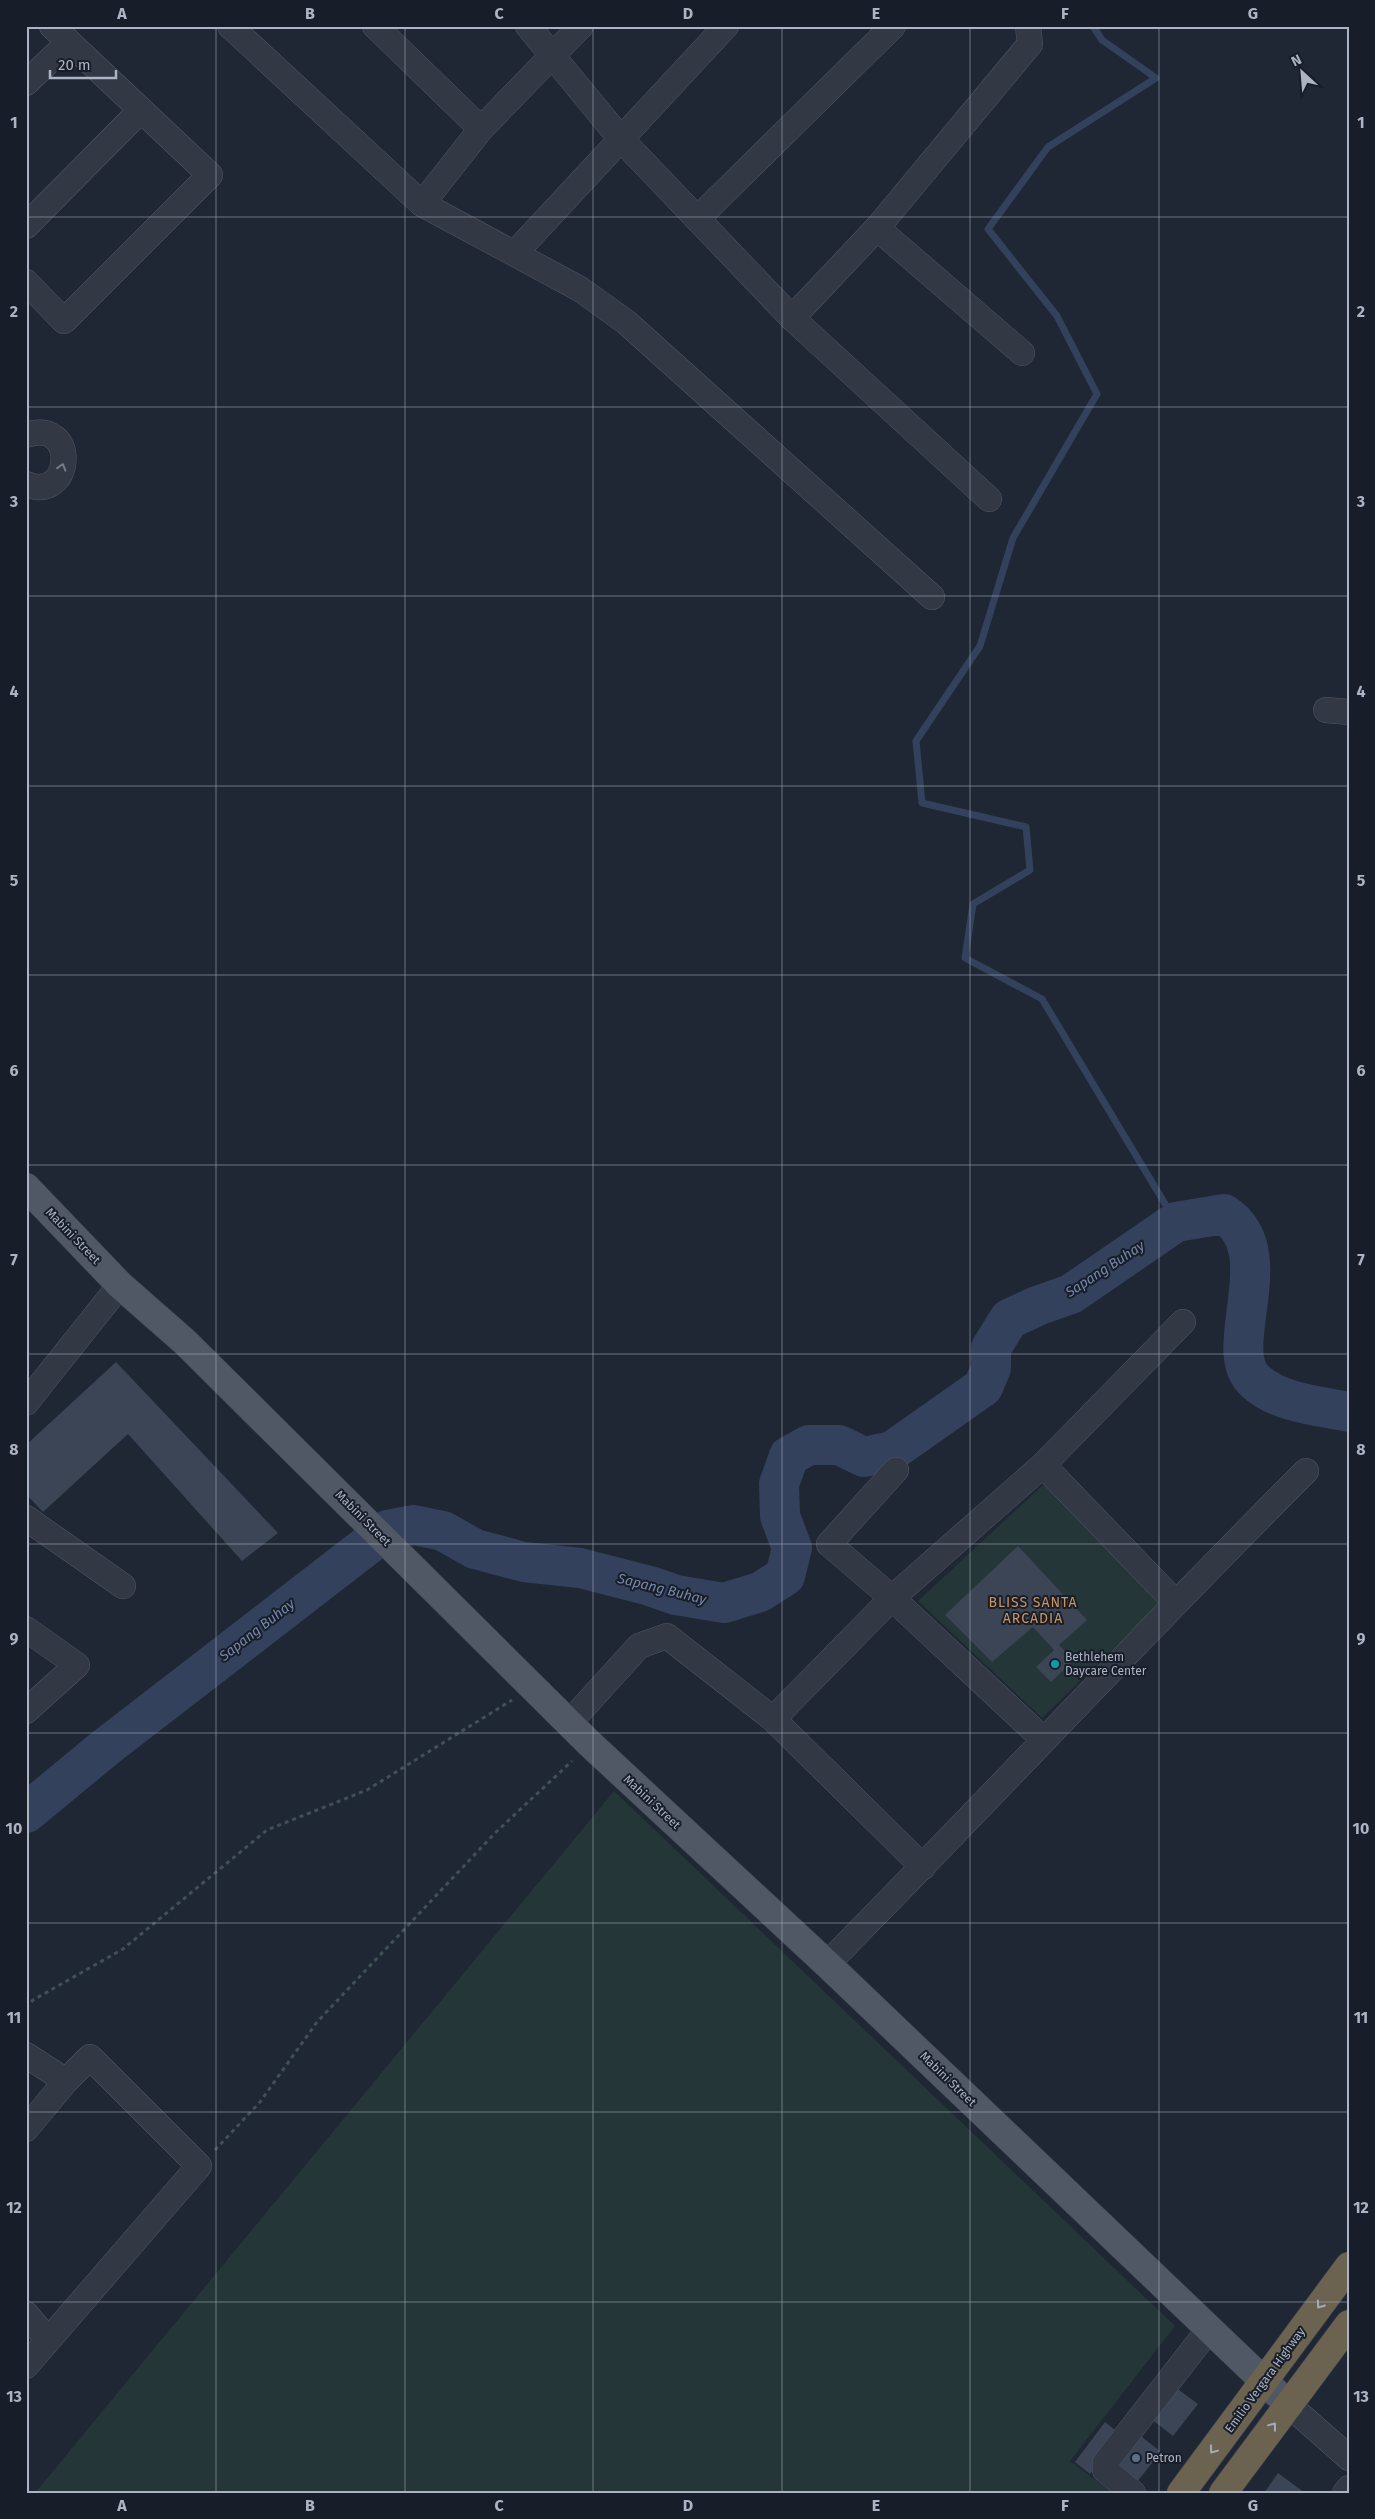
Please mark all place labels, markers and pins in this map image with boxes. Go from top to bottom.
place label: Bethlehem Daycare Center [1065,1650,1147,1678]
marker: Bethlehem Daycare Center [1049,1658,1061,1670]
place label: Petron [1146,2451,1182,2465]
marker: Petron [1130,2452,1142,2464]

